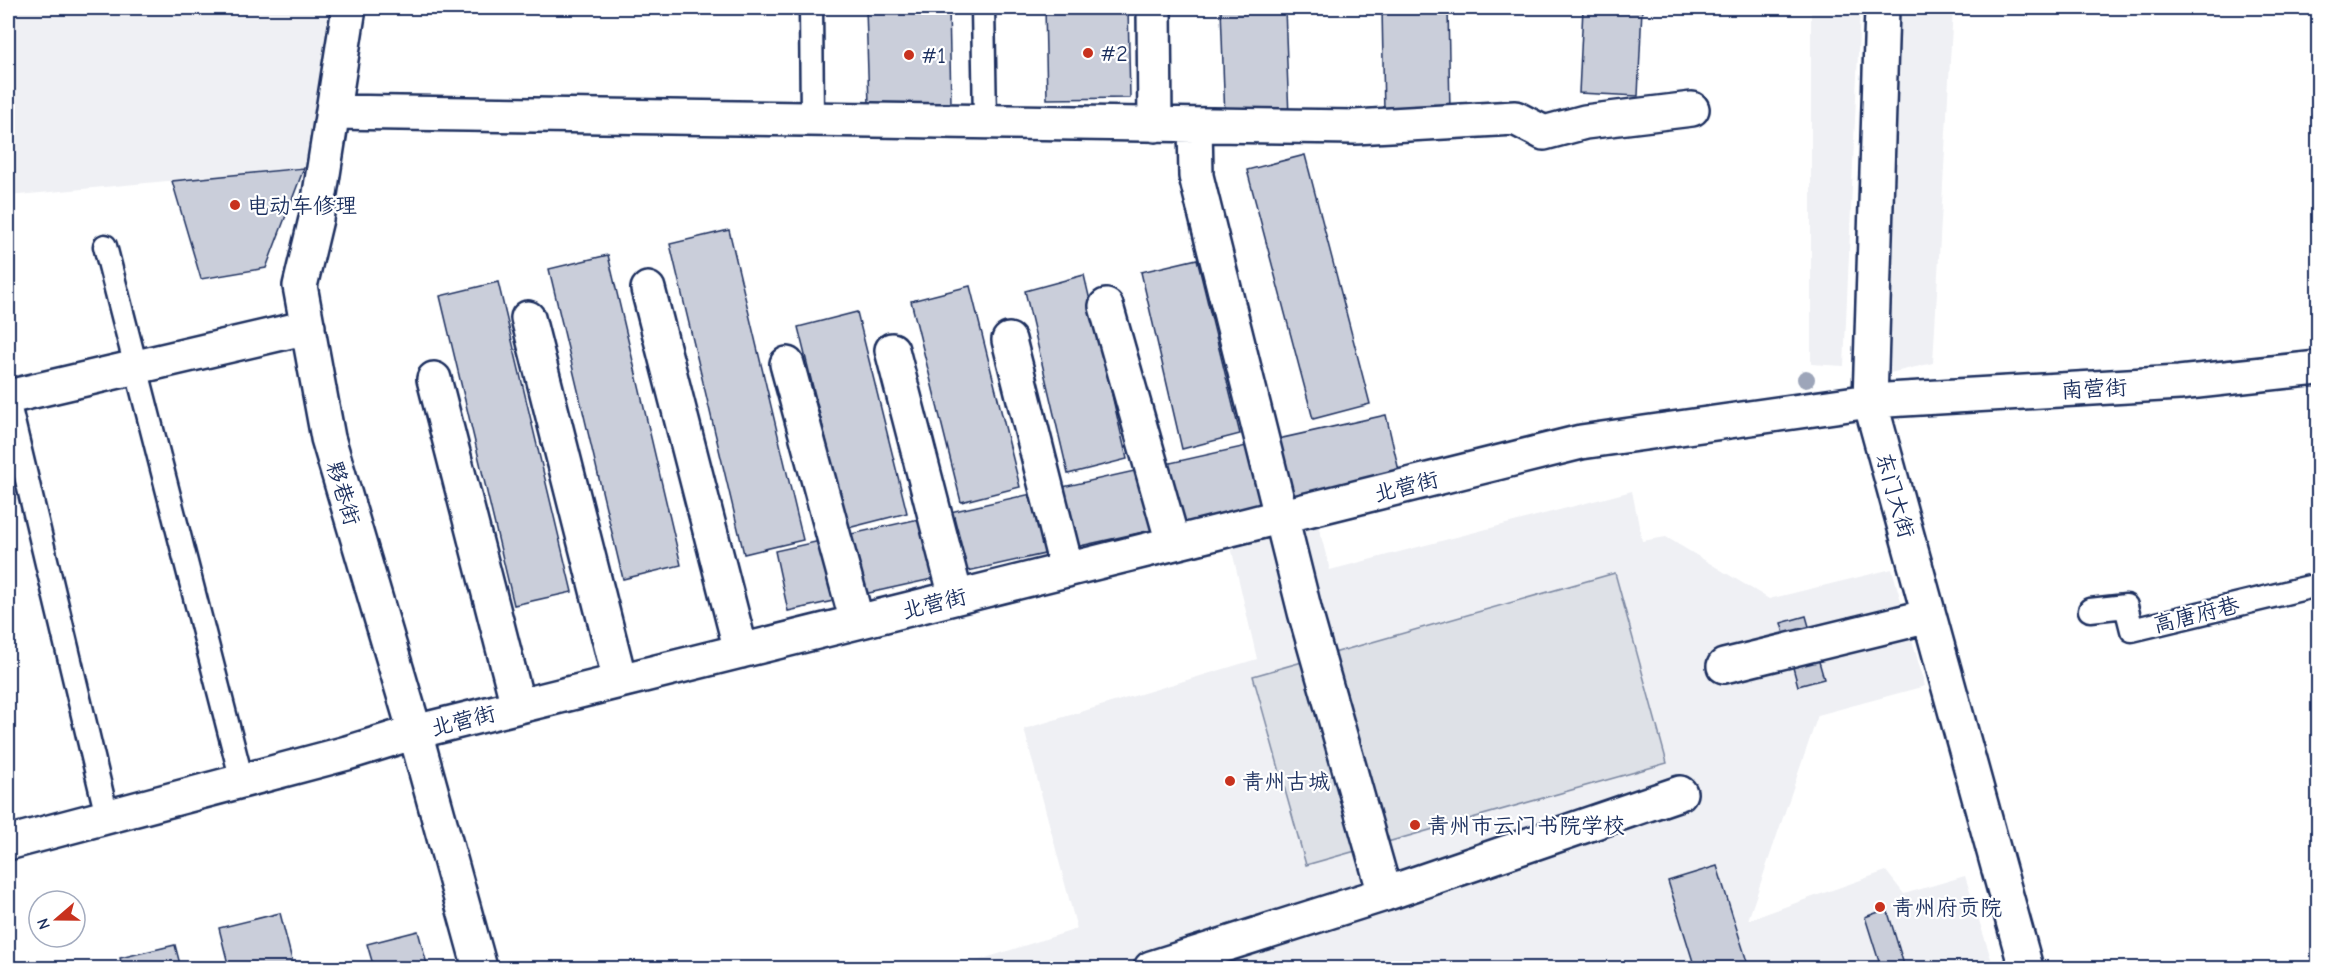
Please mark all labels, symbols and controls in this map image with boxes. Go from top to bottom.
place label: #2 [1100,41,1128,67]
place label: #1 [921,43,946,69]
marker: #2 [1081,46,1095,60]
marker: #1 [902,48,916,62]
place label: 电动车修理 [247,193,357,219]
marker: 电动车修理 [228,198,242,212]
street label: 南营街 [2060,374,2128,404]
street label: 东门大街 [1870,449,1920,541]
street label: 夥巷街 [321,458,365,529]
street label: 北营街 [1371,466,1441,508]
street label: 北营街 [899,583,969,625]
street label: 高唐府巷 [2150,592,2242,638]
street label: 北营街 [428,700,498,742]
place label: 青州古城 [1242,769,1330,795]
marker: 青州古城 [1223,774,1237,788]
place label: 青州市云门书院学校 [1427,813,1625,839]
marker: 青州市云门书院学校 [1408,818,1422,832]
north arrow [27,889,87,949]
place label: 青州府贡院 [1892,895,2002,921]
marker: 青州府贡院 [1873,900,1887,914]
text: N [34,916,54,932]

